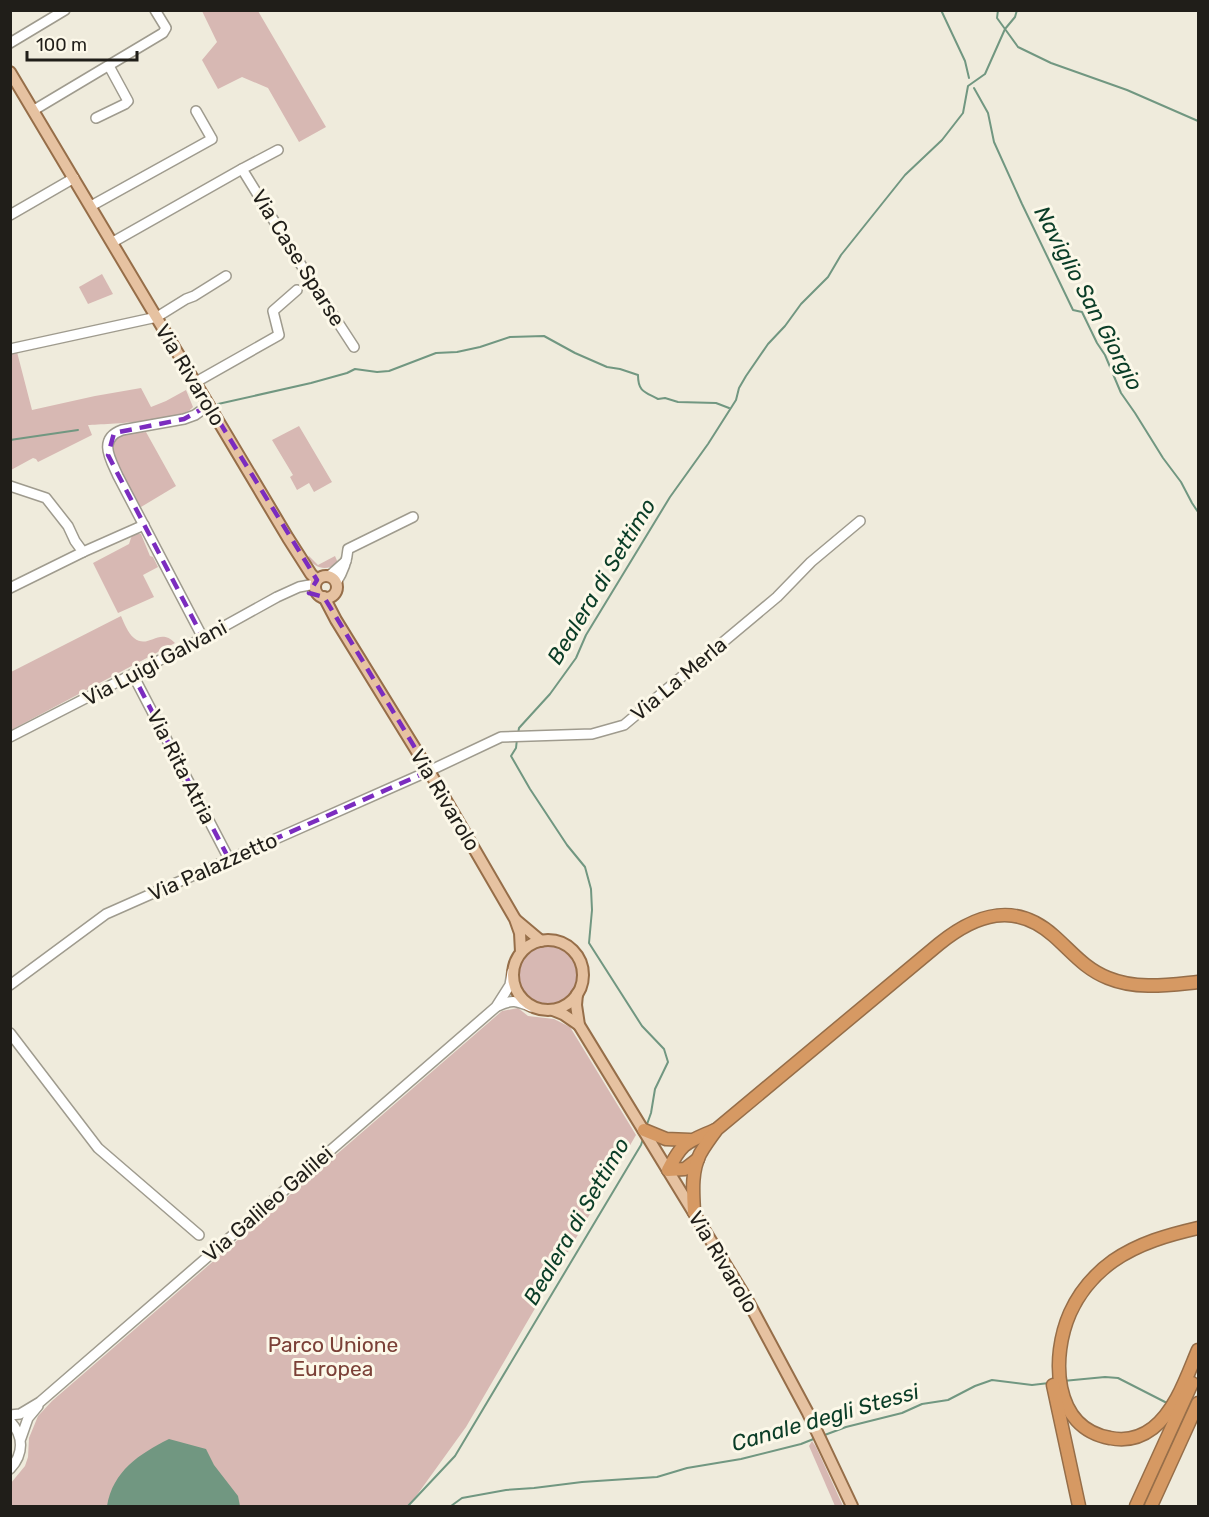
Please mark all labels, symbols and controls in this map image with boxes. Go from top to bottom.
scale bar [27,24,136,62]
text: 100 m [36,34,87,56]
street label: Via Case Sparse [246,185,350,331]
water label: Naviglio San Giorgio [1028,201,1149,395]
street label: Via Rivarolo [150,319,231,430]
water label: Bealera di Settimo [541,494,662,669]
street label: Via Luigi Galvani [79,614,231,711]
street label: Via La Merla [626,631,732,726]
street label: Via Rita Atria [142,705,221,828]
street label: Via Rivarolo [405,744,486,855]
street label: Via Palazzetto [144,827,281,906]
water label: Bealera di Settimo [518,1133,635,1310]
street label: Via Galileo Galilei [198,1140,338,1267]
street label: Via Rivarolo [683,1206,764,1317]
park label: Parco Unione Europea [268,1332,398,1381]
water label: Canale degli Stessi [728,1378,923,1457]

